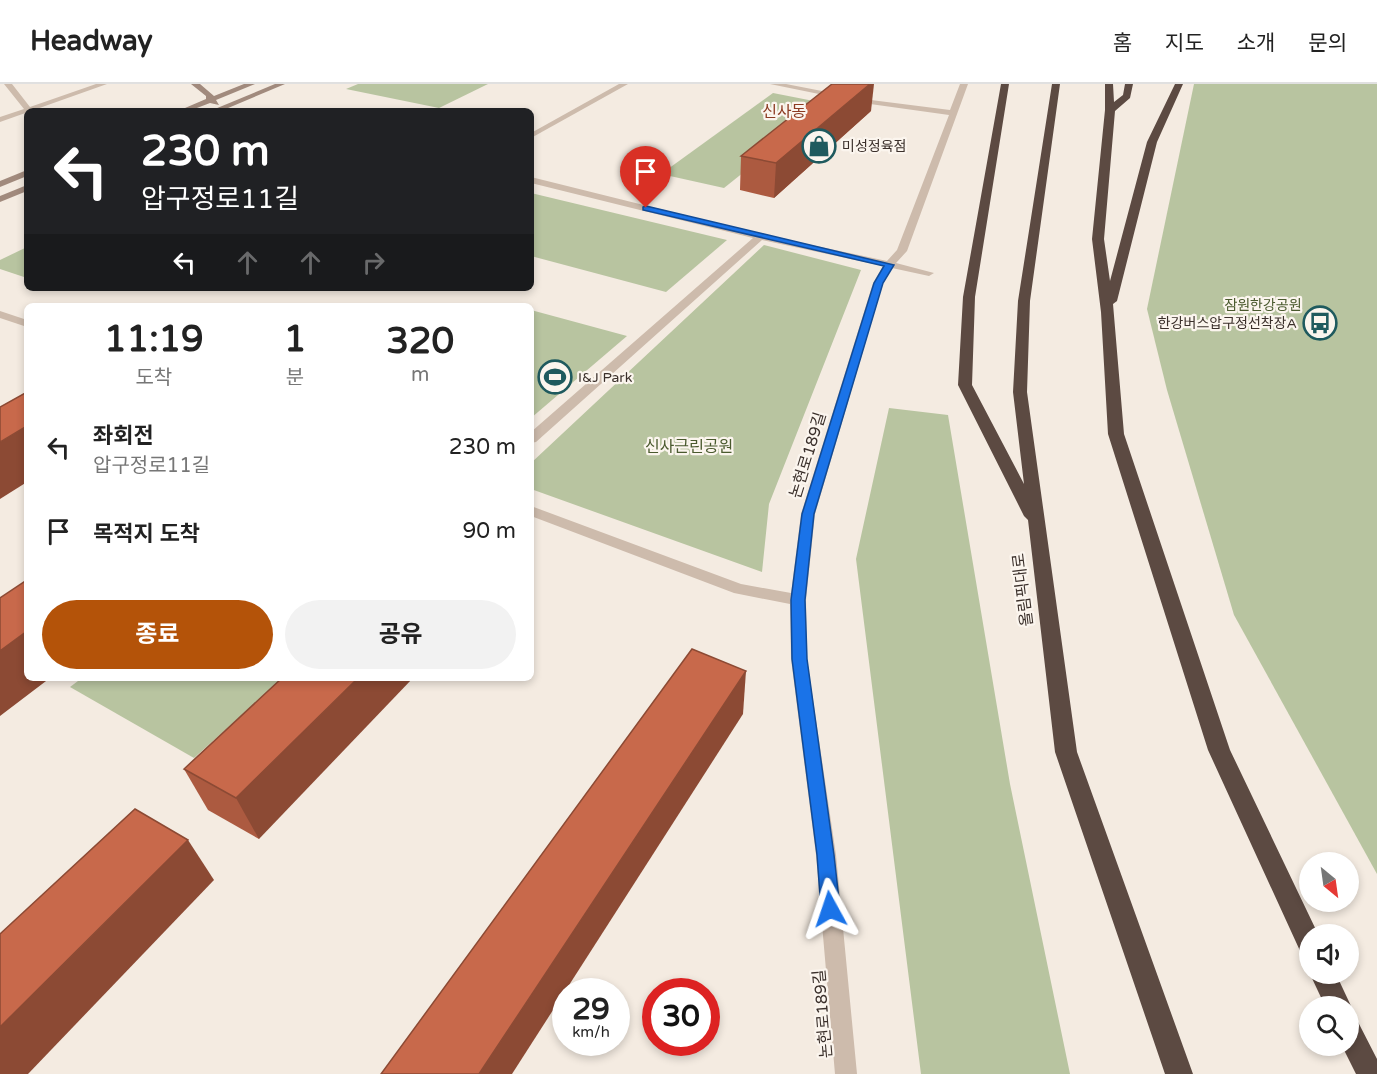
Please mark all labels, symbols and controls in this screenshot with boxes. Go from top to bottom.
text: Headway [30,24,153,58]
text: 홈 [1113,31,1132,56]
text: 지도 [1165,31,1204,56]
text: 소개 [1237,31,1275,56]
text: 문의 [1308,31,1347,56]
district label: 신사동 [762,102,806,122]
text: 230 m [141,126,270,177]
shop icon: 미성정육점 [801,128,837,164]
icon: left [42,132,120,210]
place label: 미성정육점 [842,138,906,155]
pin [620,146,671,208]
icon: arrive [629,155,662,188]
text: 압구정로11길 [141,183,299,216]
icon: left [168,246,201,279]
icon: ahead [231,246,264,279]
icon: ahead [294,246,327,279]
icon: right [357,246,390,279]
park label: 잠원한강공원 [1224,297,1302,314]
bus stop icon: 한강버스압구정선착장A [1302,305,1338,341]
place label: 한강버스압구정선착장A [1158,315,1297,332]
text: 11:19 [104,318,204,361]
text: 1 [284,318,306,361]
text: 320 [386,320,454,363]
sports icon: I&J Park [537,359,573,395]
text: m [411,363,429,387]
text: 도착 [135,366,172,390]
text: 분 [286,366,304,390]
place label: I&J Park [578,369,633,386]
street label: 논현로189길 [785,410,831,501]
text: 좌회전 [93,423,154,449]
icon: left [42,431,75,464]
text: 230 m [449,434,516,460]
park label: 신사근린공원 [645,437,733,457]
text: 압구정로11길 [93,454,210,478]
icon: arrive [42,515,75,548]
text: 90 m [462,518,516,544]
text: 목적지 도착 [93,521,200,547]
street label: 올림픽대로 [1009,552,1037,628]
button: 종료 [42,600,273,669]
button: 공유 [285,600,516,669]
north arrow [1299,852,1359,912]
map controls [1299,852,1359,1056]
position arrow [798,877,862,941]
button: sound [1299,924,1359,984]
street label: 논현로189길 [809,969,837,1059]
speed limit sign: 30 [642,978,720,1056]
text: 29 [572,991,610,1028]
button: search [1299,996,1359,1056]
text: km/h [572,1023,610,1041]

